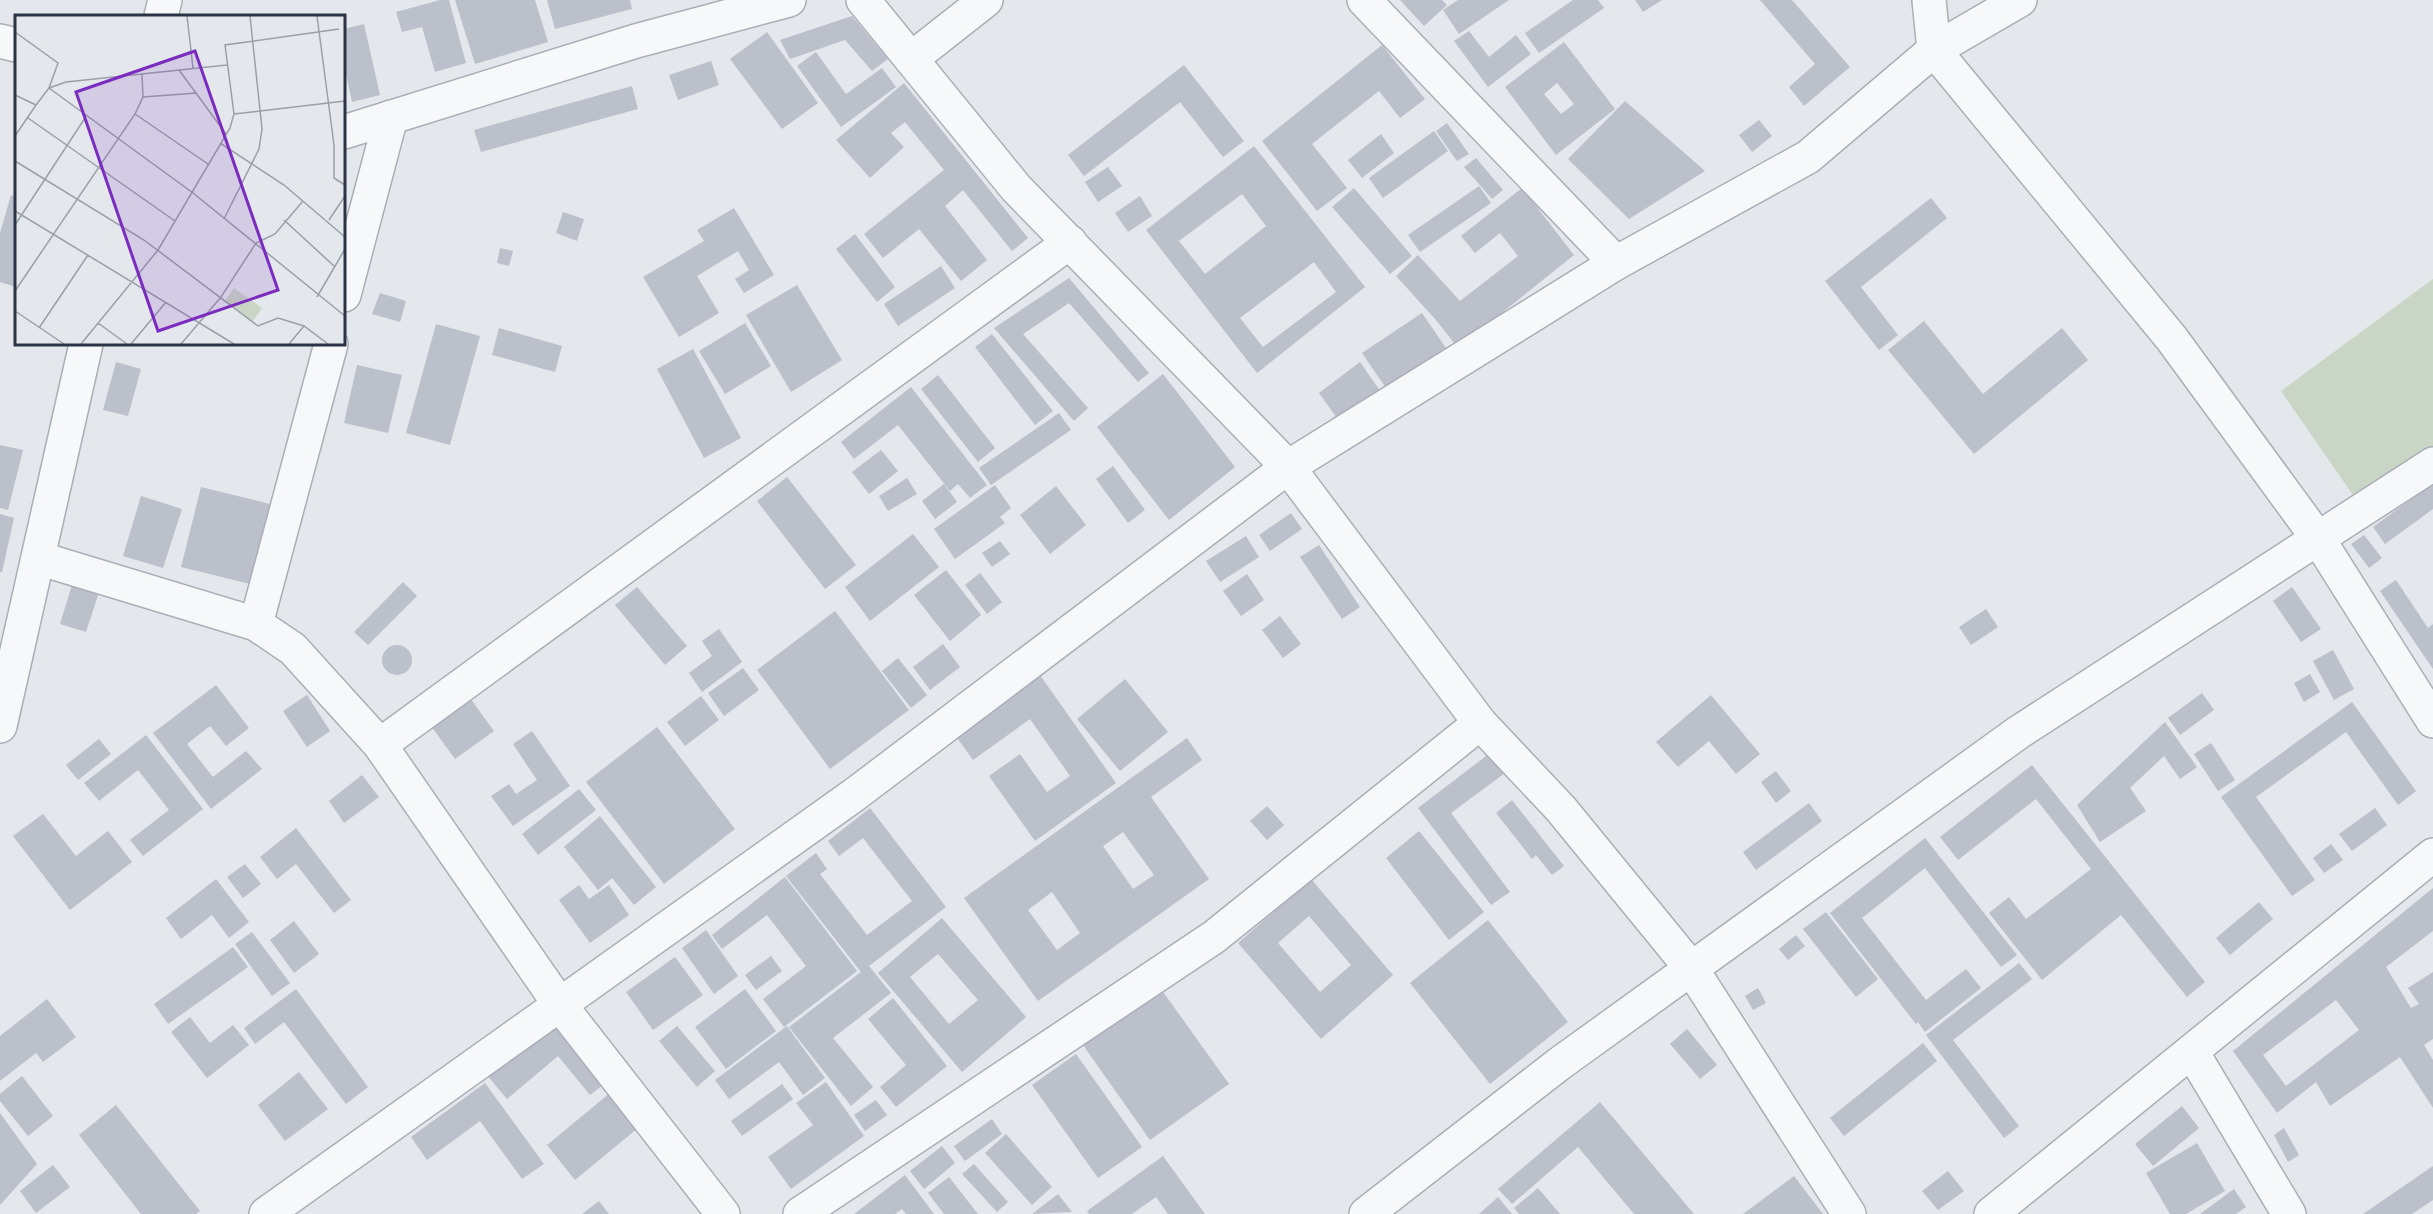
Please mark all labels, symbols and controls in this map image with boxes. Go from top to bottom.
inset map [15,15,345,345]

